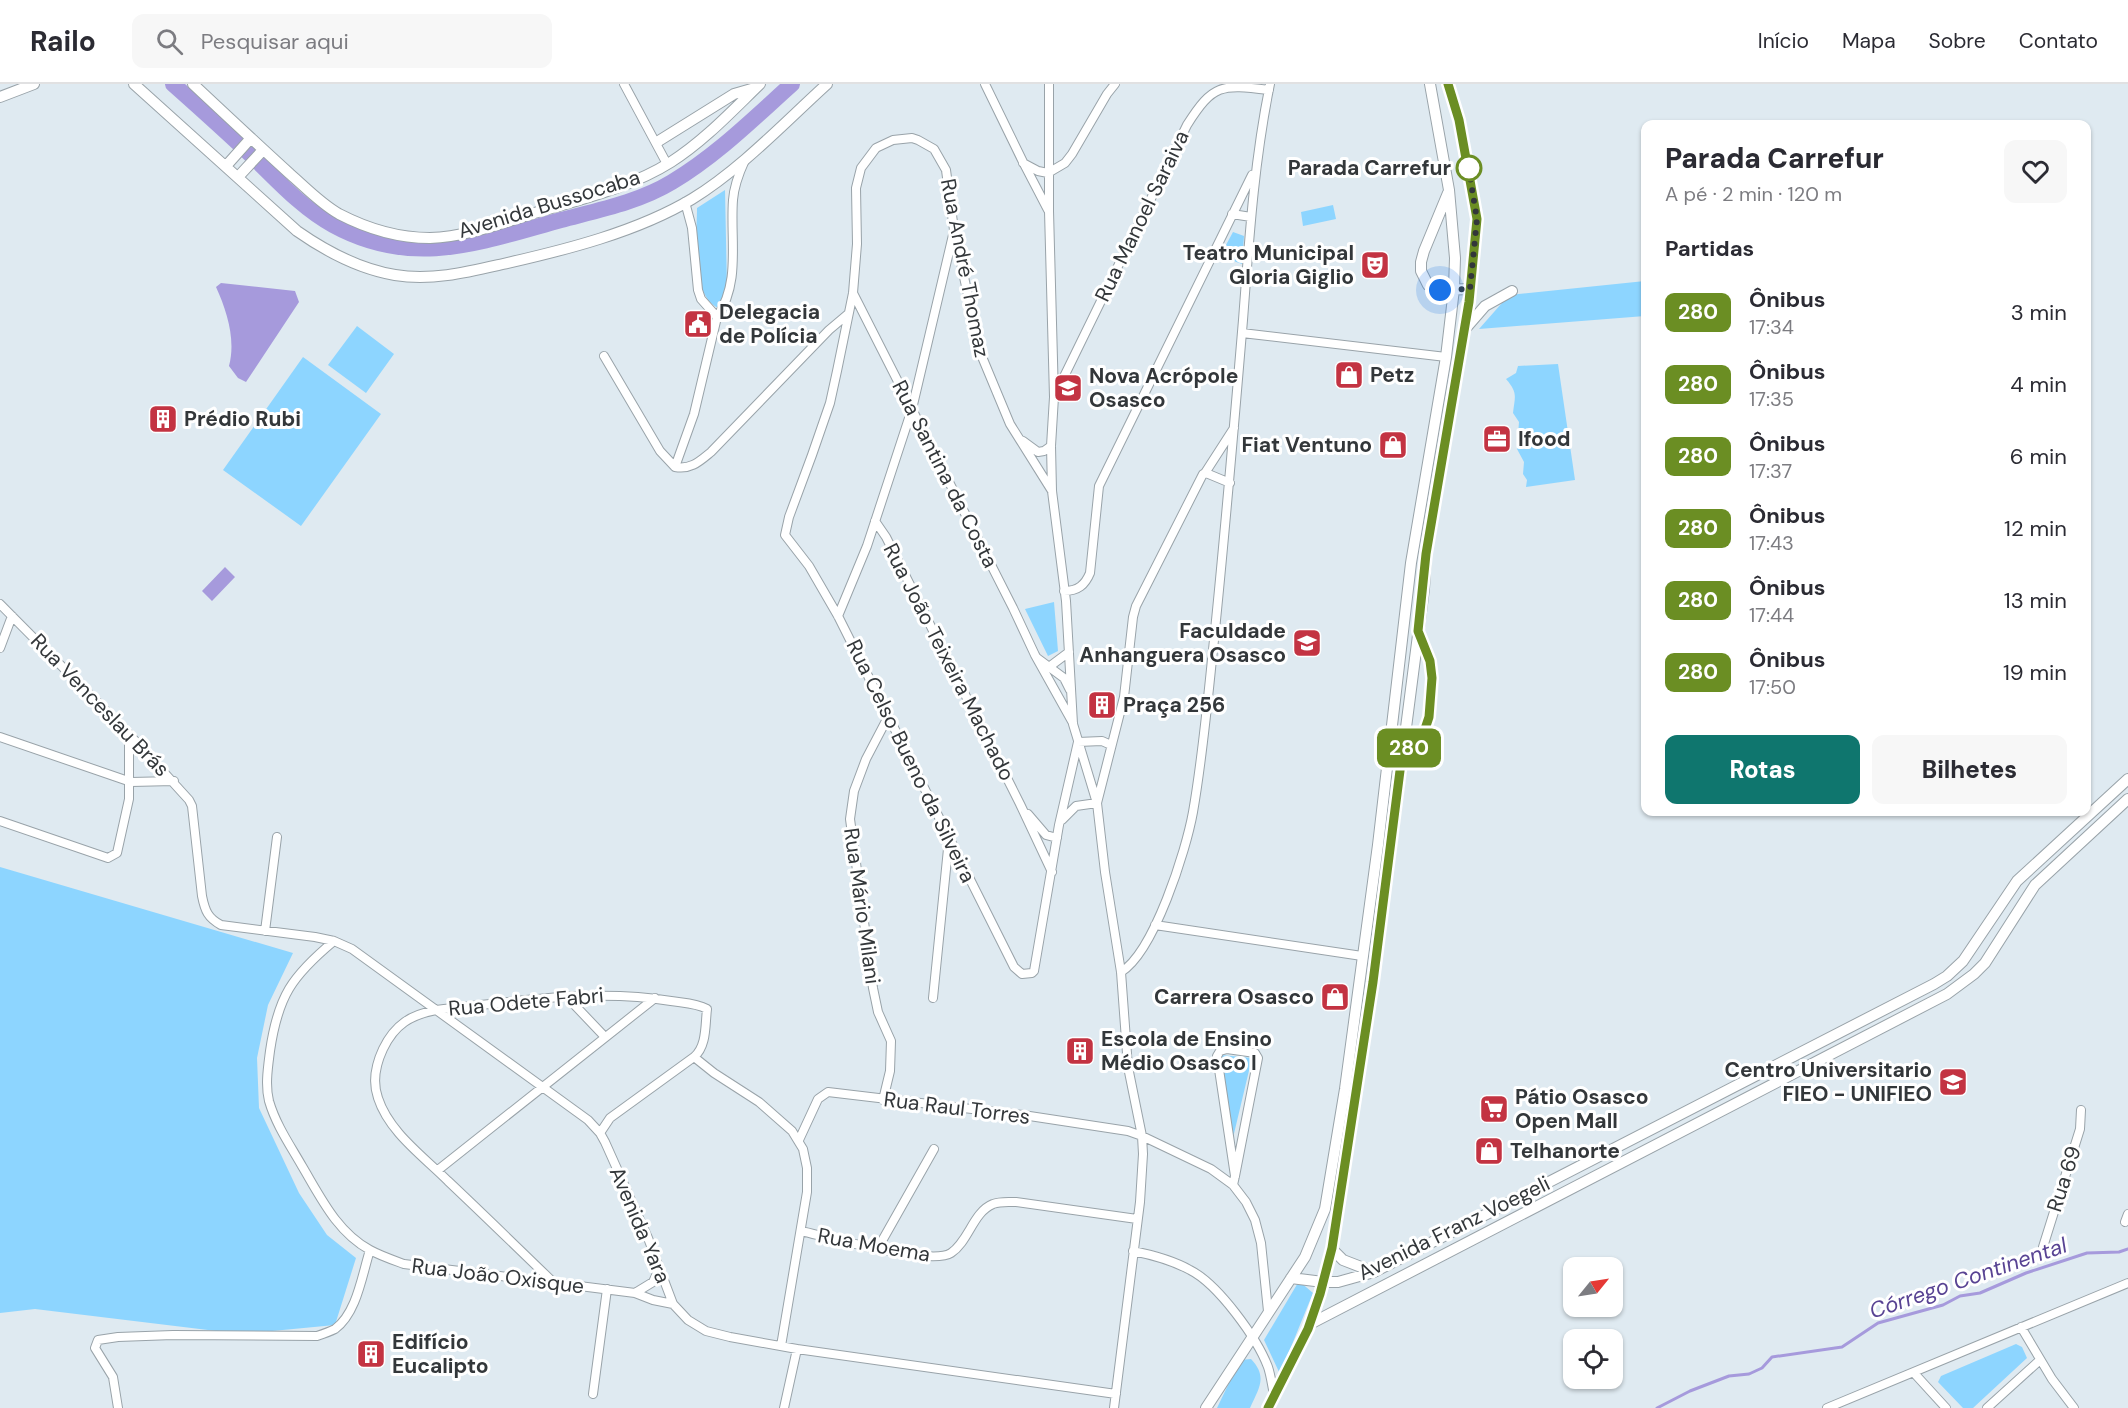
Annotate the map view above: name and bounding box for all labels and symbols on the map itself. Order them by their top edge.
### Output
street label: Rua Manoel Saraiva [1088,126,1196,306]
place label: Parada Carrefur [1288,154,1451,182]
marker: Parada Carrefur [1456,155,1482,181]
street label: Avenida Bussocaba [455,163,643,245]
street label: Rua André Thomaz [934,176,996,360]
place label: Teatro Municipal Gloria Giglio [1183,239,1354,291]
theatre icon: Teatro Municipal Gloria Giglio [1359,249,1391,281]
your location [1425,275,1455,305]
place label: Delegacia de Polícia [719,298,820,350]
public building icon: Delegacia de Polícia [682,308,714,340]
shop icon: Petz [1333,359,1365,391]
place label: Petz [1370,361,1414,389]
place label: Nova Acrópole Osasco [1089,362,1238,414]
school or university icon: Nova Acrópole Osasco [1052,372,1084,404]
street label: Rua Santina da Costa [886,375,1004,573]
building icon: Prédio Rubi [147,403,179,435]
place label: Prédio Rubi [184,405,301,433]
office icon: Ifood [1481,423,1513,455]
place label: Ifood [1518,425,1570,453]
shop icon: Fiat Ventuno [1377,429,1409,461]
place label: Fiat Ventuno [1241,431,1372,459]
street label: Rua João Teixeira Machado [877,539,1021,785]
place label: Faculdade Anhanguera Osasco [1079,617,1286,669]
street label: Rua Venceslau Brás [24,627,176,783]
school or university icon: Faculdade Anhanguera Osasco [1291,627,1323,659]
street label: Rua Celso Bueno da Silveira [840,635,982,887]
building icon: Praça 256 [1086,689,1118,721]
place label: Praça 256 [1123,691,1225,719]
line badge: 280 [1374,728,1444,768]
street label: Rua Mário Milani [837,826,887,986]
street label: Rua Odete Fabri [447,981,605,1023]
shop icon: Carrera Osasco [1319,981,1351,1013]
place label: Carrera Osasco [1154,983,1314,1011]
place label: Escola de Ensino Médio Osasco I [1101,1025,1272,1077]
building icon: Escola de Ensino Médio Osasco I [1064,1035,1096,1067]
place label: Centro Universitario FIEO - UNIFIEO [1724,1056,1932,1108]
school or university icon: Centro Universitario FIEO - UNIFIEO [1937,1066,1969,1098]
place label: Pátio Osasco Open Mall [1515,1083,1649,1135]
street label: Rua Raul Torres [882,1085,1032,1131]
supermarket icon: Pátio Osasco Open Mall [1478,1093,1510,1125]
shop icon: Telhanorte [1473,1135,1505,1167]
place label: Telhanorte [1510,1137,1620,1165]
street label: Rua 69 [2040,1143,2088,1215]
street label: Avenida Yara [603,1163,677,1287]
street label: Avenida Franz Voegeli [1353,1169,1555,1287]
street label: Rua Moema [816,1221,932,1269]
water label: Córrego Continental [1865,1230,2072,1325]
street label: Rua João Oxisque [410,1252,586,1300]
north arrow [1563,1257,1623,1317]
place label: Edifício Eucalipto [392,1328,489,1380]
building icon: Edifício Eucalipto [355,1338,387,1370]

